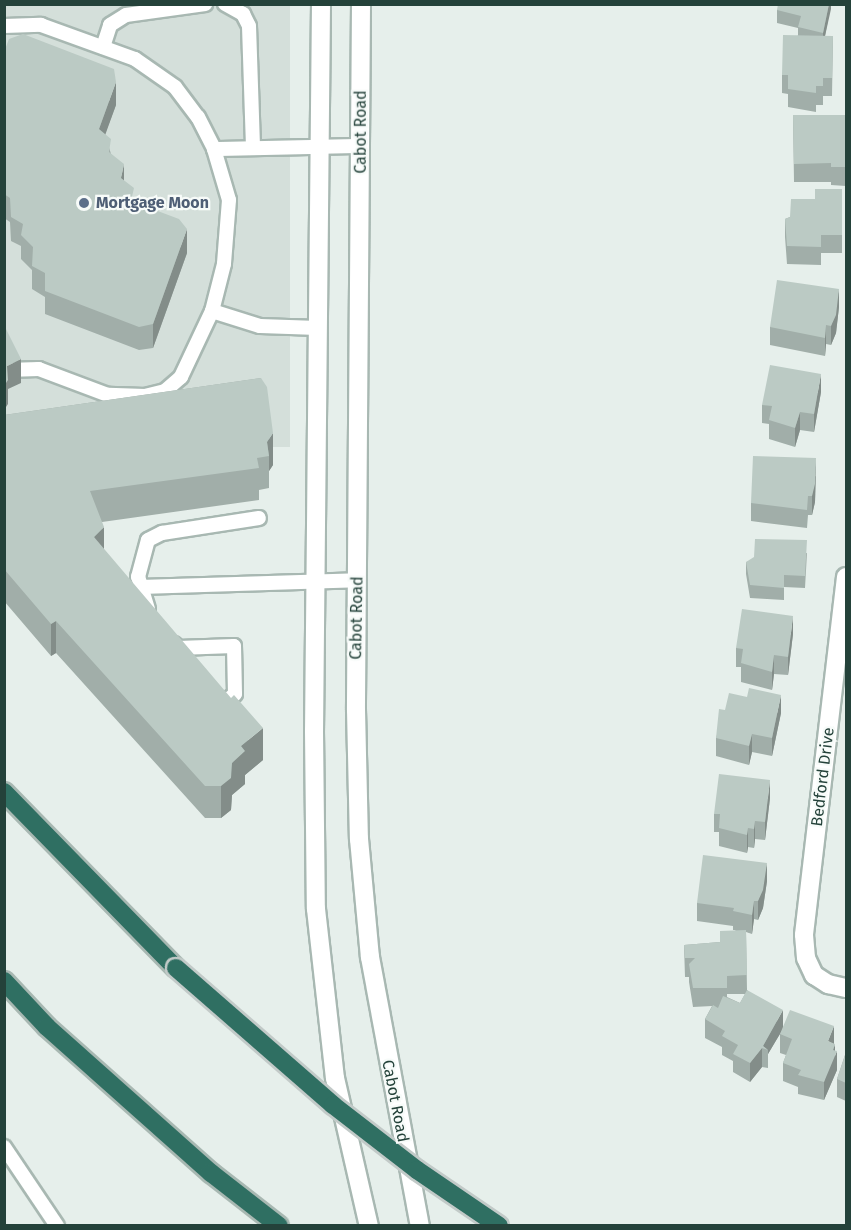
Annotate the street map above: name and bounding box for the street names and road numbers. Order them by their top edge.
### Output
street label: Cabot Road [351,90,371,174]
street label: Cabot Road [347,576,367,660]
street label: Bedford Drive [807,726,839,828]
street label: Cabot Road [378,1058,412,1144]

